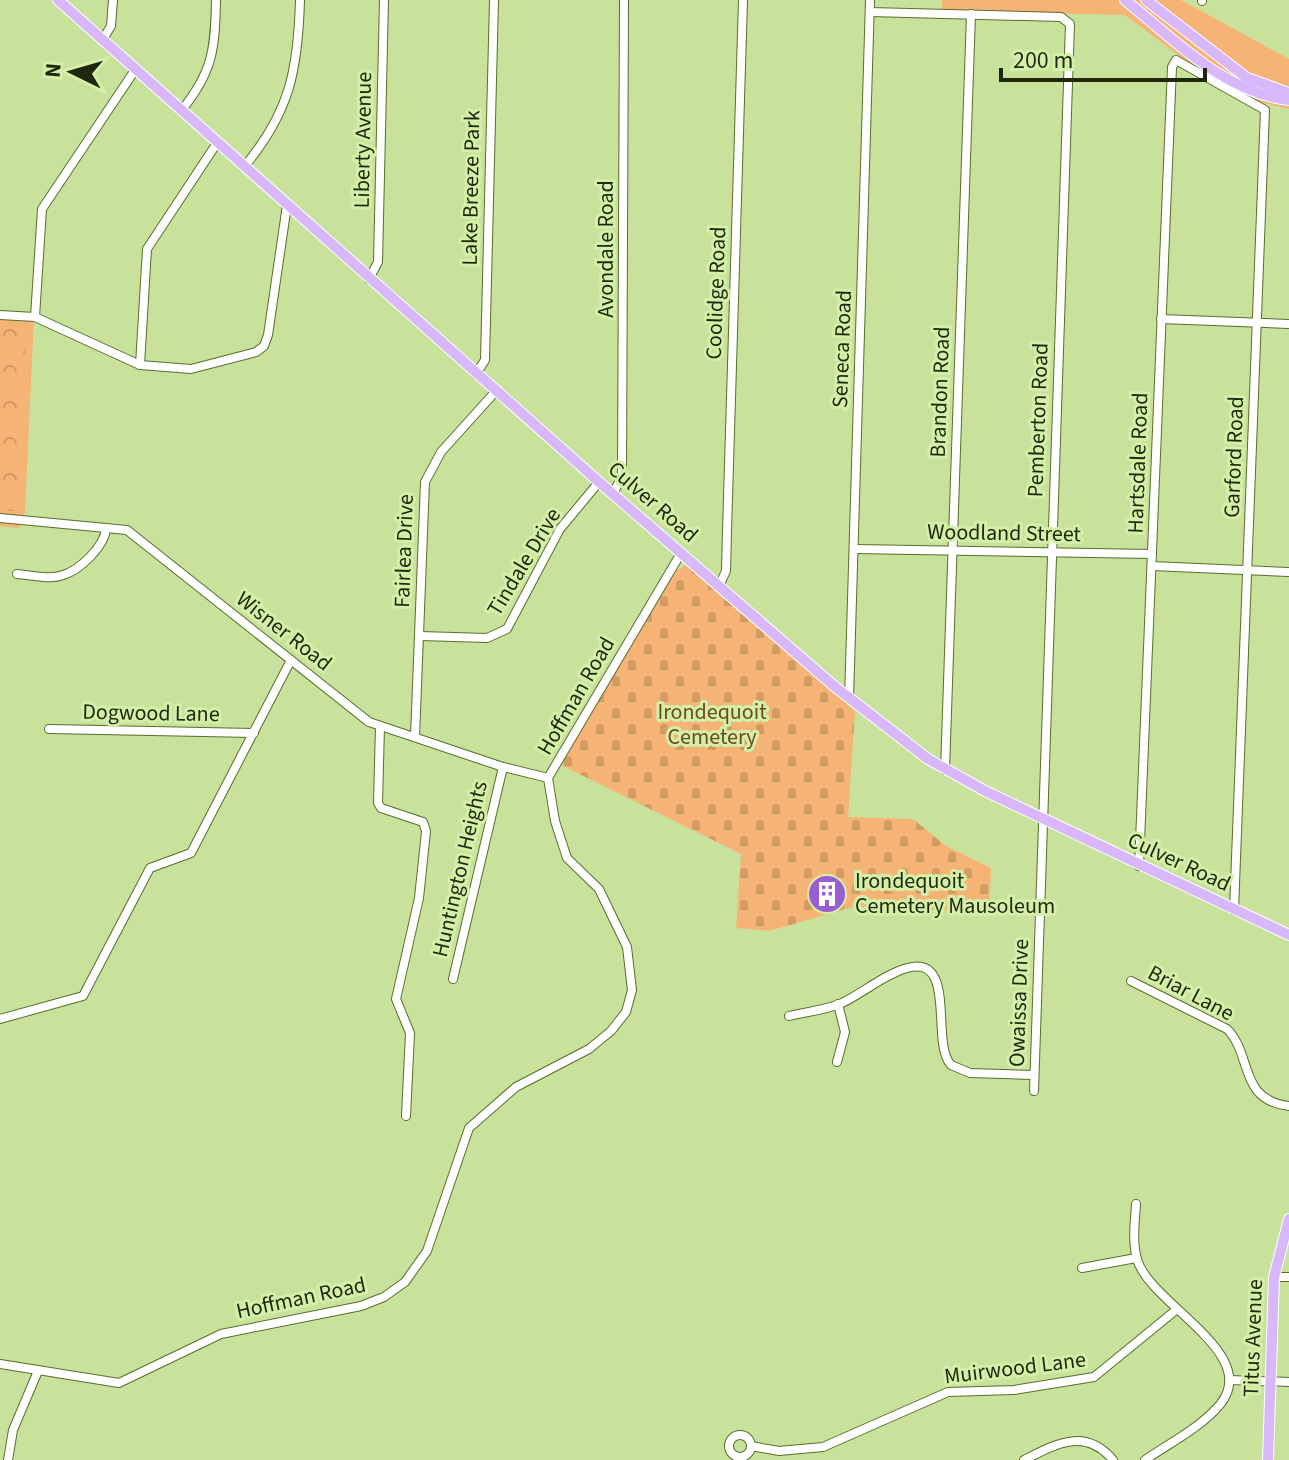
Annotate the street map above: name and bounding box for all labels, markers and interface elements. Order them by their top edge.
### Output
north arrow [32,32,112,112]
scale bar [1001,32,1205,82]
text: 200 m [1013,43,1073,78]
text: N [36,62,70,79]
street label: Liberty Avenue [346,71,380,209]
street label: Lake Breeze Park [454,110,488,266]
street label: Avondale Road [590,180,622,318]
street label: Coolidge Road [698,226,734,360]
street label: Seneca Road [824,289,860,409]
street label: Brandon Road [922,326,958,458]
street label: Pemberton Road [1019,342,1057,498]
street label: Hartsdale Road [1120,392,1156,534]
street label: Garford Road [1216,396,1252,518]
street label: Culver Road [601,454,705,550]
street label: Fairlea Drive [386,494,422,608]
street label: Tindale Drive [479,502,569,622]
street label: Woodland Street [927,516,1082,550]
street label: Wisner Road [229,583,339,679]
street label: Hoffman Road [529,631,623,761]
street label: Dogwood Lane [82,696,220,730]
park label: Irondequoit Cemetery [657,696,767,753]
street label: Huntington Heights [424,778,496,960]
street label: Culver Road [1122,824,1236,900]
place label: Irondequoit Cemetery Mausoleum [855,865,1055,922]
building icon: Irondequoit Cemetery Mausoleum [806,873,848,915]
street label: Owaissa Drive [1001,938,1037,1068]
street label: Briar Lane [1142,957,1240,1029]
street label: Hoffman Road [233,1269,369,1327]
street label: Titus Avenue [1235,1278,1271,1398]
street label: Muirwood Lane [942,1343,1088,1393]

